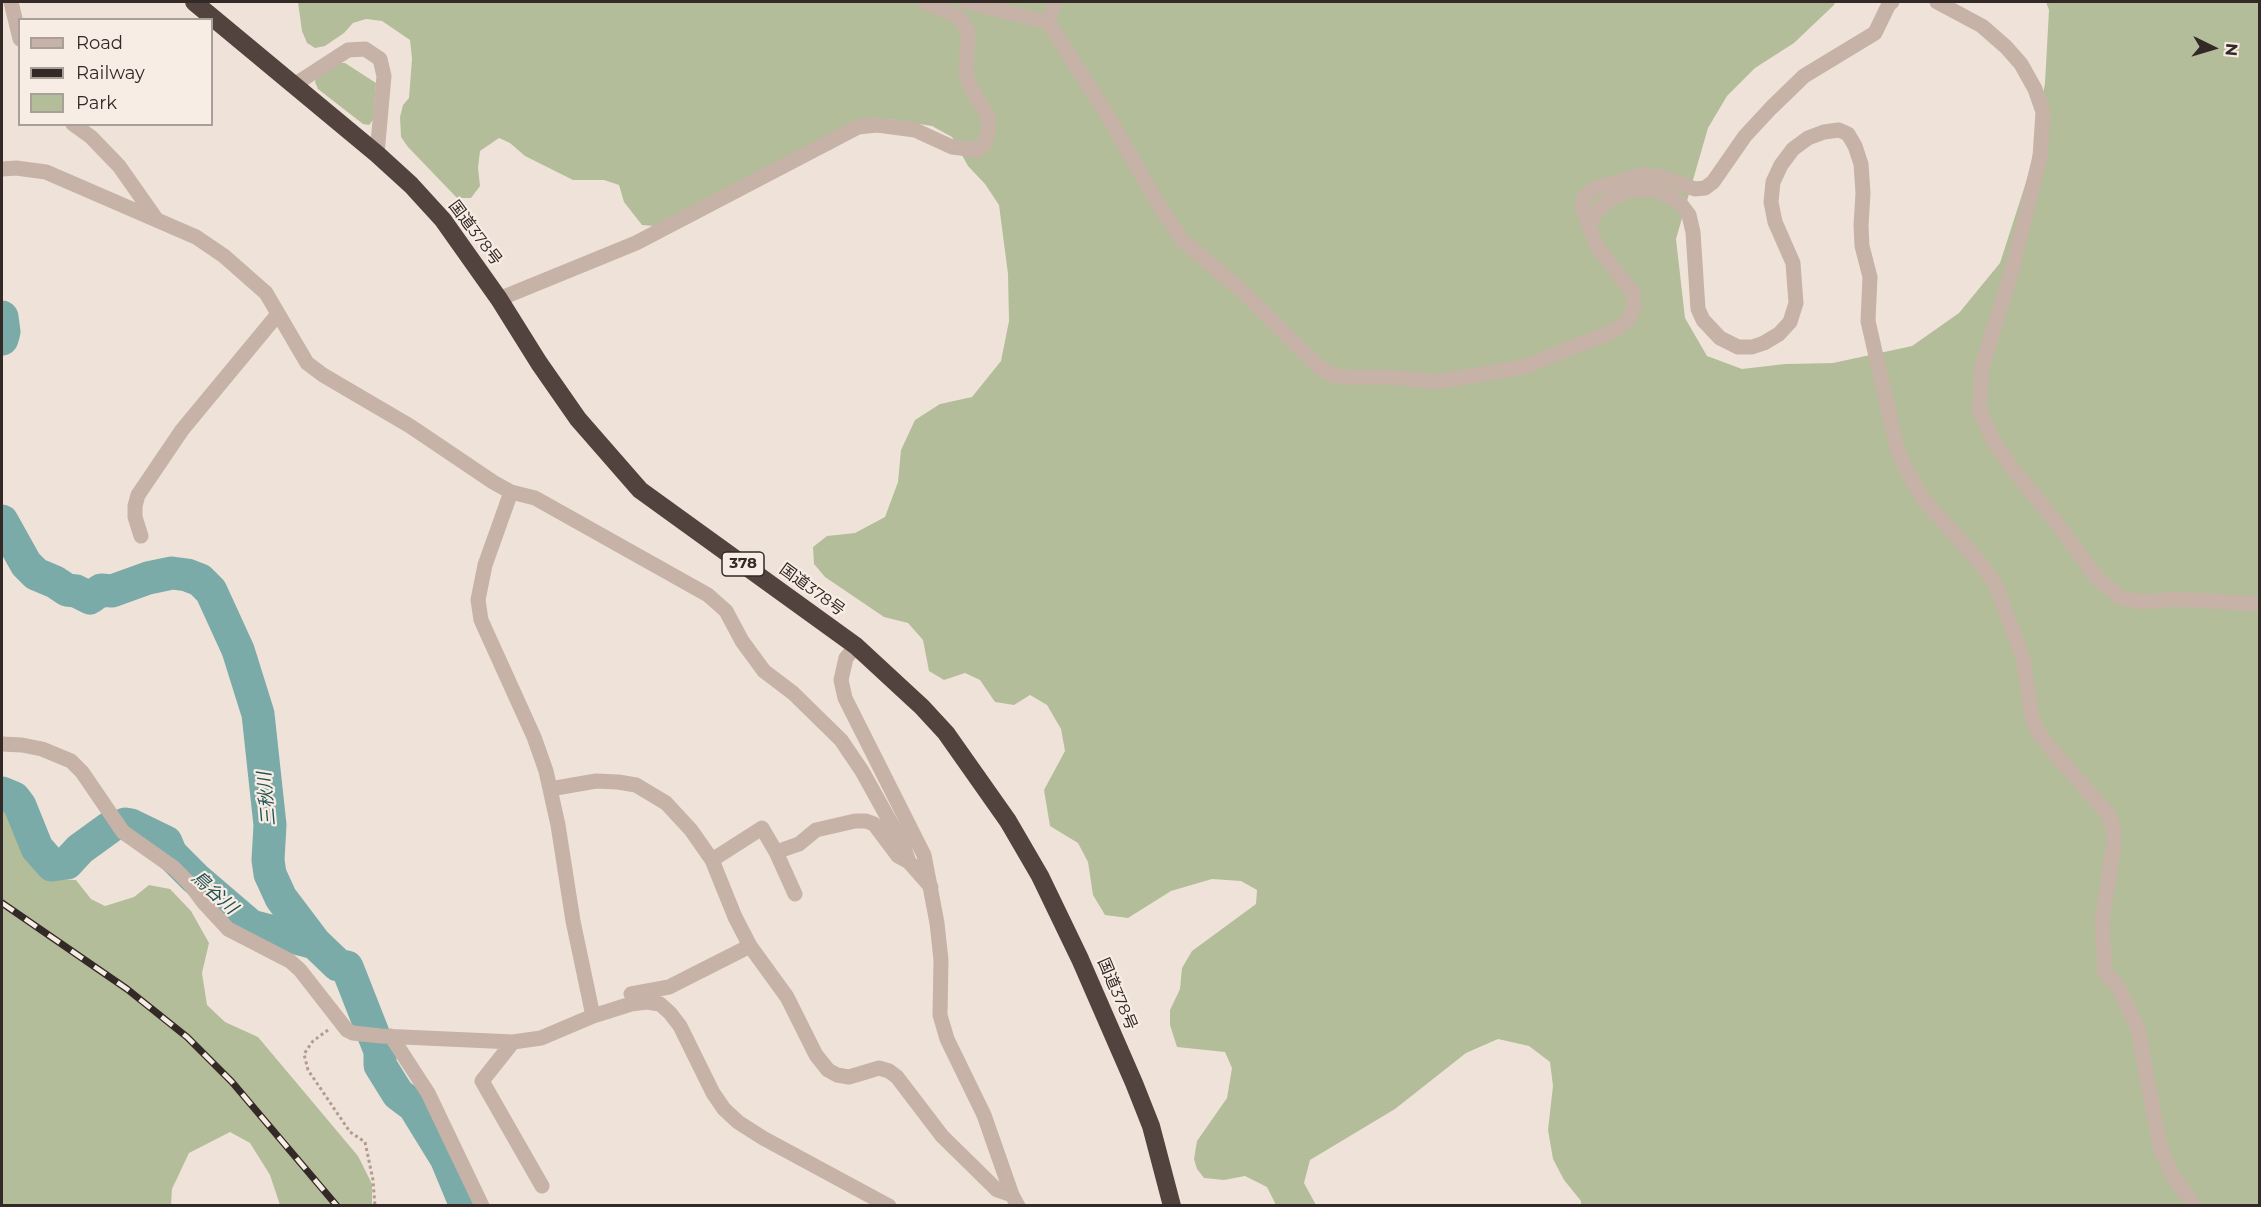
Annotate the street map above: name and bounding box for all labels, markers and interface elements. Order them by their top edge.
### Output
legend [18,18,213,126]
north arrow [2183,18,2243,78]
text: Road [76,32,123,54]
text: N [2221,42,2241,57]
text: Railway [76,62,145,84]
text: Park [76,92,117,114]
street label: 国道378号 [444,197,506,269]
road number: 378 [722,552,764,576]
street label: 国道378号 [776,560,848,620]
water label: 三秋川 [254,771,280,827]
water label: 鳥谷川 [187,867,241,919]
street label: 国道378号 [1093,955,1141,1033]

